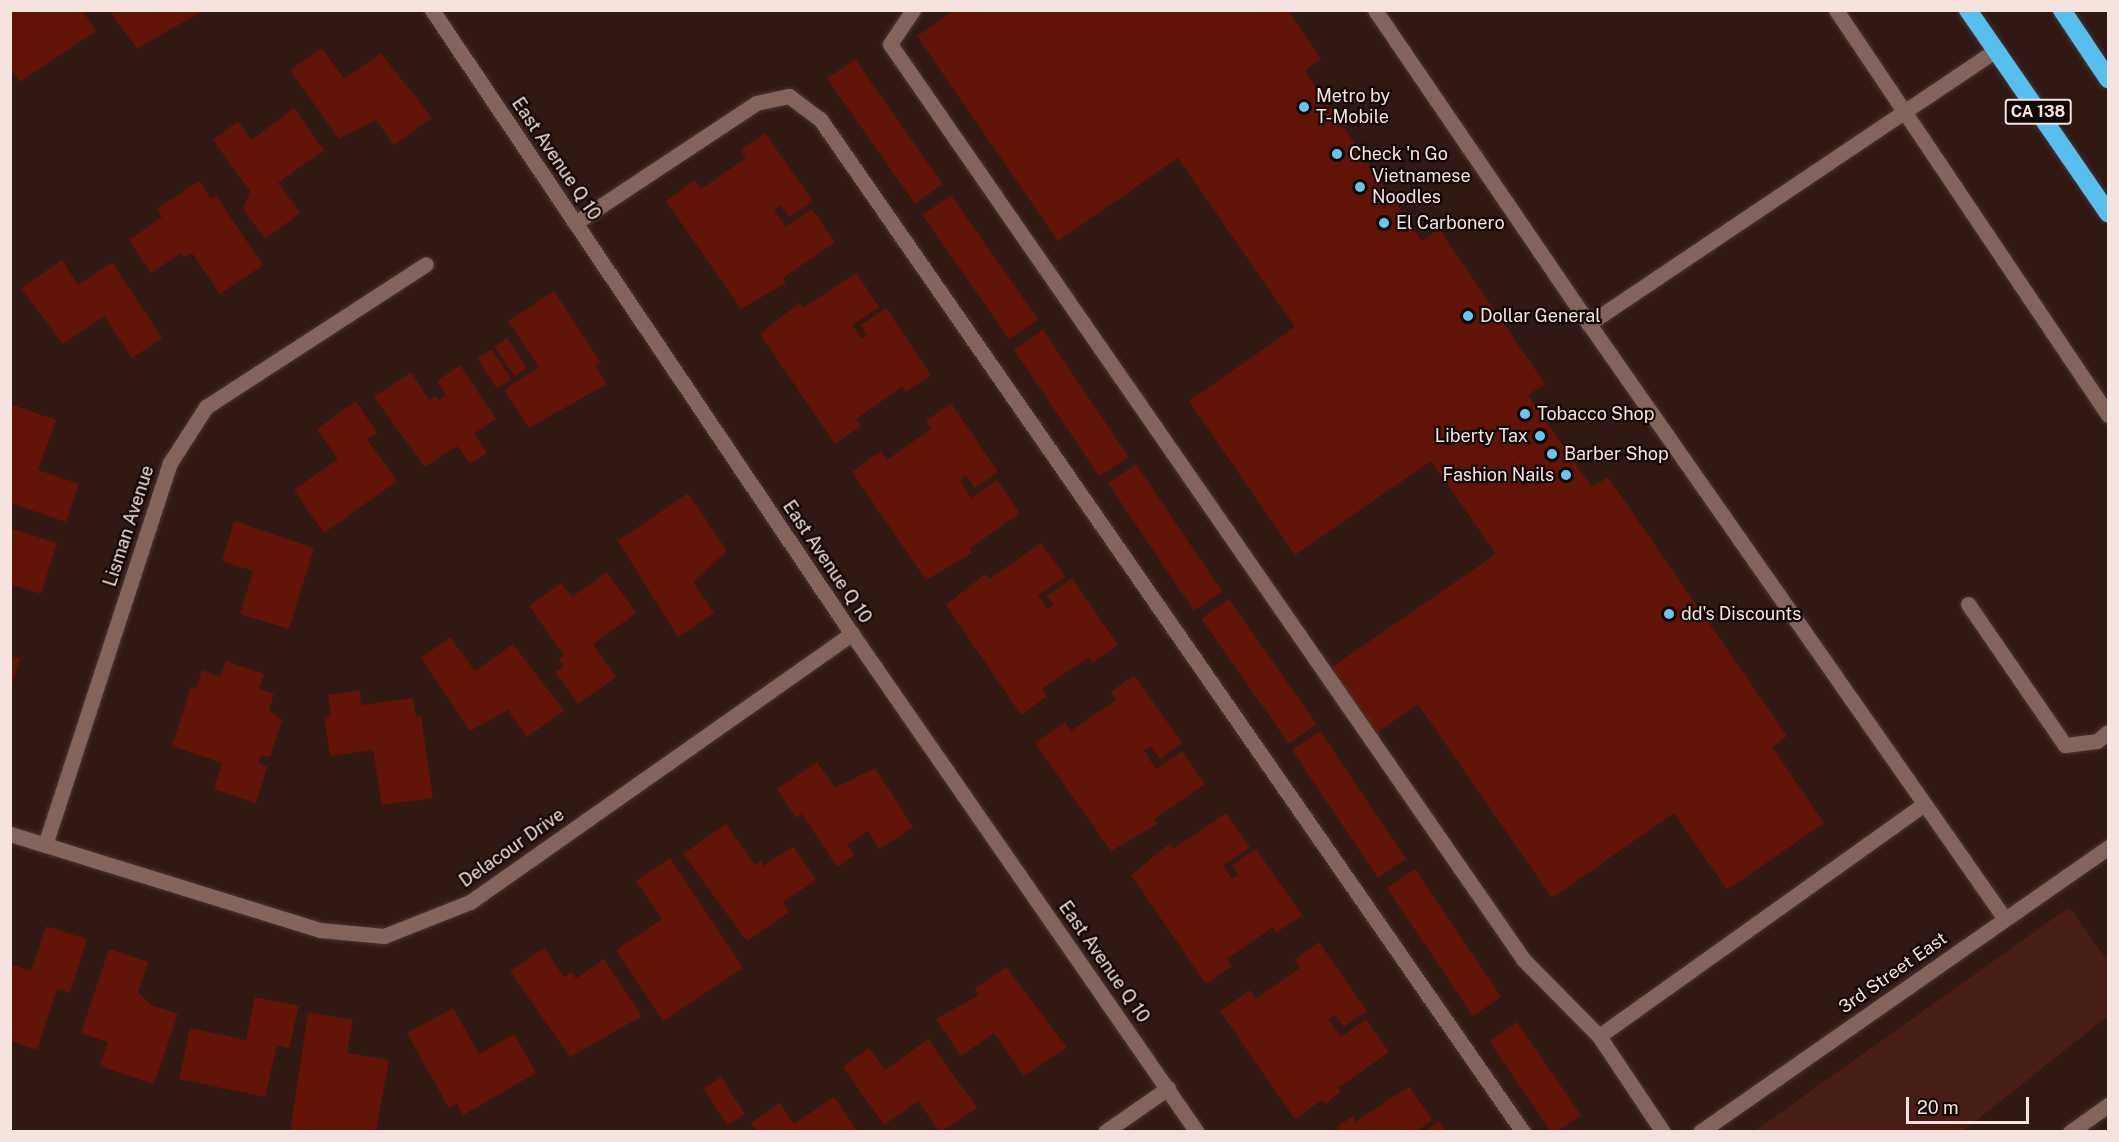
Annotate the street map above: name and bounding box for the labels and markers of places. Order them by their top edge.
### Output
place label: Metro by T-Mobile [1316,86,1390,128]
marker: Metro by T-Mobile [1297,100,1311,114]
place label: Check 'n Go [1349,143,1448,165]
marker: Check 'n Go [1330,147,1344,161]
place label: Vietnamese Noodles [1372,166,1471,208]
marker: Vietnamese Noodles [1353,180,1367,194]
place label: El Carbonero [1396,212,1505,234]
marker: El Carbonero [1377,216,1391,230]
place label: Dollar General [1480,305,1601,327]
marker: Dollar General [1461,309,1475,323]
place label: Tobacco Shop [1537,403,1655,425]
marker: Tobacco Shop [1518,407,1532,421]
place label: Liberty Tax [1435,425,1528,447]
marker: Liberty Tax [1533,429,1547,443]
place label: Barber Shop [1564,443,1669,465]
marker: Barber Shop [1545,447,1559,461]
place label: Fashion Nails [1442,464,1554,486]
marker: Fashion Nails [1559,468,1573,482]
place label: dd's Discounts [1681,603,1801,625]
marker: dd's Discounts [1662,607,1676,621]

